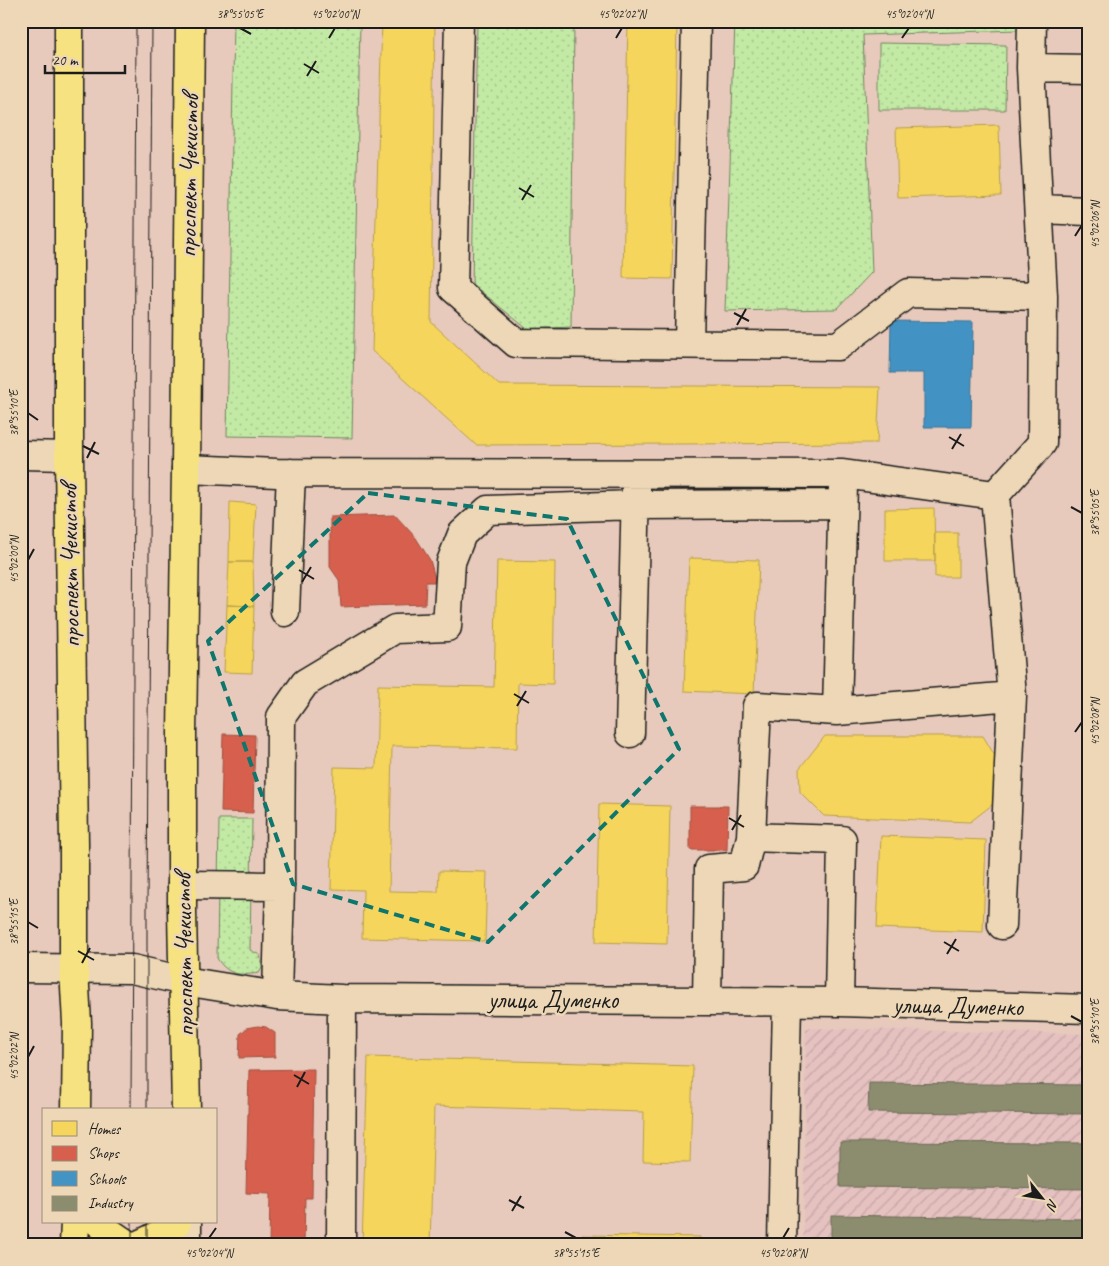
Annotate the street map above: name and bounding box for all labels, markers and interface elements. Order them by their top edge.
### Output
text: 38°55'05"E [217,6,265,22]
text: 45°02'00"N [311,6,360,22]
text: 45°02'02"N [598,6,647,22]
text: 45°02'04"N [885,6,934,22]
scale bar [45,42,125,74]
text: 20 m [52,51,79,70]
street label: проспект Чекистов [172,88,207,258]
text: 45°02'06"N [1087,200,1103,249]
text: 38°55'10"E [6,388,22,436]
street label: проспект Чекистов [52,478,87,648]
text: 38°55'05"E [1087,488,1103,536]
text: 45°02'00"N [6,535,22,584]
text: 45°02'08"N [1087,697,1103,746]
street label: проспект Чекистов [166,867,201,1037]
text: 38°55'15"E [6,897,22,945]
street label: улица Думенко [486,984,619,1016]
street label: улица Думенко [891,989,1024,1023]
text: 38°55'10"E [1087,997,1103,1045]
text: 45°02'02"N [6,1032,22,1081]
legend [42,1108,218,1224]
text: Homes [88,1120,122,1139]
text: Shops [88,1144,121,1163]
text: Schools [88,1170,127,1189]
north arrow [1016,1174,1066,1224]
text: Industry [88,1194,135,1213]
text: N [1042,1196,1062,1214]
text: 45°02'04"N [185,1245,234,1261]
text: 38°55'15"E [553,1245,601,1261]
text: 45°02'08"N [759,1245,808,1261]

